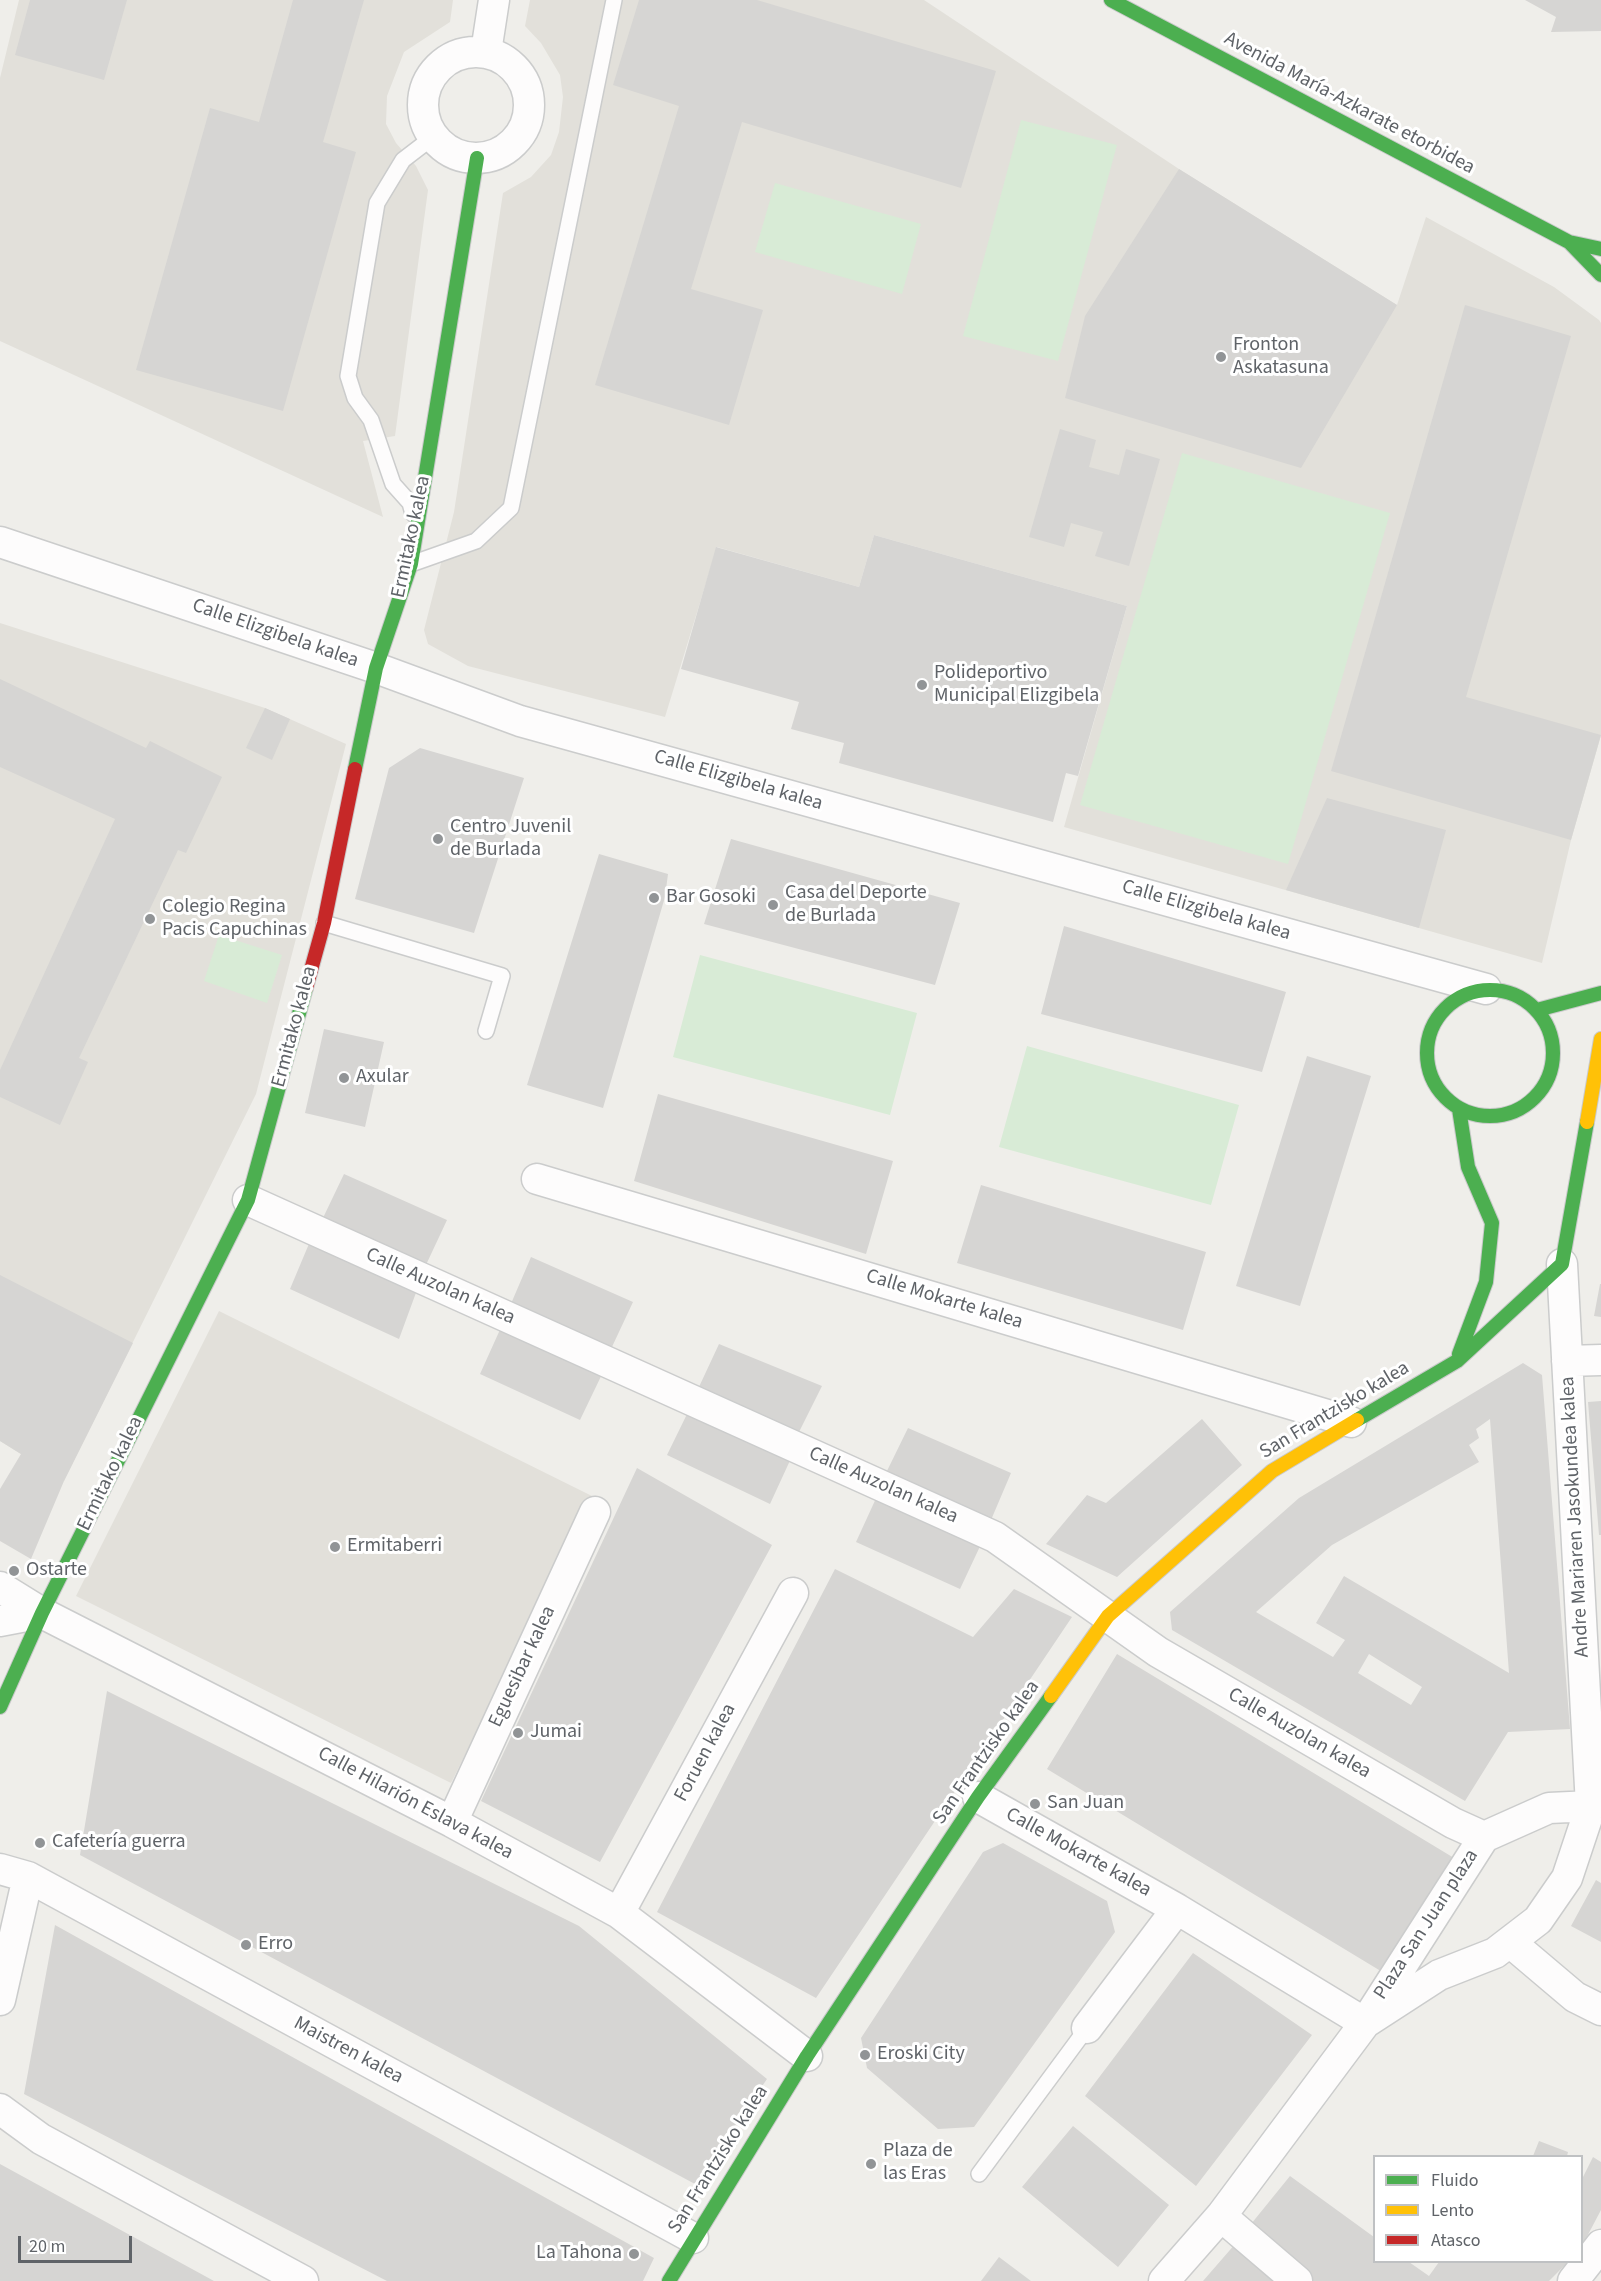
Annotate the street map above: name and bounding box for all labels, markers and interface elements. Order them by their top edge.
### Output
street label: Avenida María-Azkarate etorbidea [1220,28,1478,180]
place label: Fronton Askatasuna [1233,334,1329,381]
marker: Fronton Askatasuna [1214,350,1228,364]
street label: Ermitako kalea [387,474,437,600]
street label: Calle Elizgibela kalea [189,594,361,674]
place label: Polideportivo Municipal Elizgibela [934,662,1099,709]
marker: Polideportivo Municipal Elizgibela [915,678,929,692]
street label: Calle Elizgibela kalea [651,745,825,817]
place label: Centro Juvenil de Burlada [450,816,571,863]
marker: Centro Juvenil de Burlada [431,832,445,846]
street label: Calle Elizgibela kalea [1119,875,1293,947]
place label: Casa del Deporte de Burlada [785,882,927,929]
place label: Bar Gosoki [666,886,756,910]
marker: Bar Gosoki [647,891,661,905]
place label: Colegio Regina Pacis Capuchinas [162,896,307,943]
marker: Casa del Deporte de Burlada [766,898,780,912]
marker: Colegio Regina Pacis Capuchinas [143,912,157,926]
street label: Ermitako kalea [267,964,323,1090]
place label: Axular [356,1066,409,1090]
marker: Axular [337,1071,351,1085]
street label: Calle Auzolan kalea [362,1243,518,1331]
street label: Calle Mokarte kalea [863,1265,1025,1335]
street label: San Frantzisko kalea [1256,1357,1414,1465]
street label: Andre Mariaren Jasokundea kalea [1557,1376,1595,1658]
street label: Ermitako kalea [73,1413,149,1535]
street label: Calle Auzolan kalea [805,1442,961,1530]
place label: Ermitaberri [347,1535,442,1559]
marker: Ermitaberri [328,1540,342,1554]
place label: Ostarte [26,1559,87,1583]
marker: Ostarte [7,1564,21,1578]
street label: Eguesibar kalea [484,1603,562,1731]
street label: San Frantzisko kalea [928,1676,1046,1830]
street label: Calle Auzolan kalea [1223,1683,1375,1785]
street label: Foruen kalea [670,1700,742,1806]
place label: Jumai [530,1721,582,1745]
marker: Jumai [511,1726,525,1740]
street label: Calle Hilarión Eslava kalea [313,1742,517,1866]
place label: San Juan [1047,1792,1124,1816]
marker: San Juan [1028,1797,1042,1811]
street label: Calle Mokarte kalea [1001,1803,1155,1903]
place label: Cafetería guerra [52,1831,186,1855]
marker: Cafetería guerra [33,1836,47,1850]
street label: Plaza San Juan plaza [1369,1845,1485,2005]
place label: Erro [258,1933,293,1957]
marker: Erro [239,1938,253,1952]
street label: Maistren kalea [289,2012,407,2090]
place label: Eroski City [877,2043,965,2067]
marker: Eroski City [858,2048,872,2062]
street label: San Frantzisko kalea [664,2081,774,2239]
place label: Plaza de las Eras [883,2140,953,2187]
legend [1373,2155,1583,2263]
marker: Plaza de las Eras [864,2157,878,2171]
text: Fluido [1431,2168,1478,2193]
text: Lento [1431,2198,1474,2223]
scale bar [21,2224,135,2262]
text: Atasco [1431,2228,1480,2253]
text: 20 m [29,2234,65,2259]
place label: La Tahona [536,2242,622,2266]
marker: La Tahona [627,2247,641,2261]

